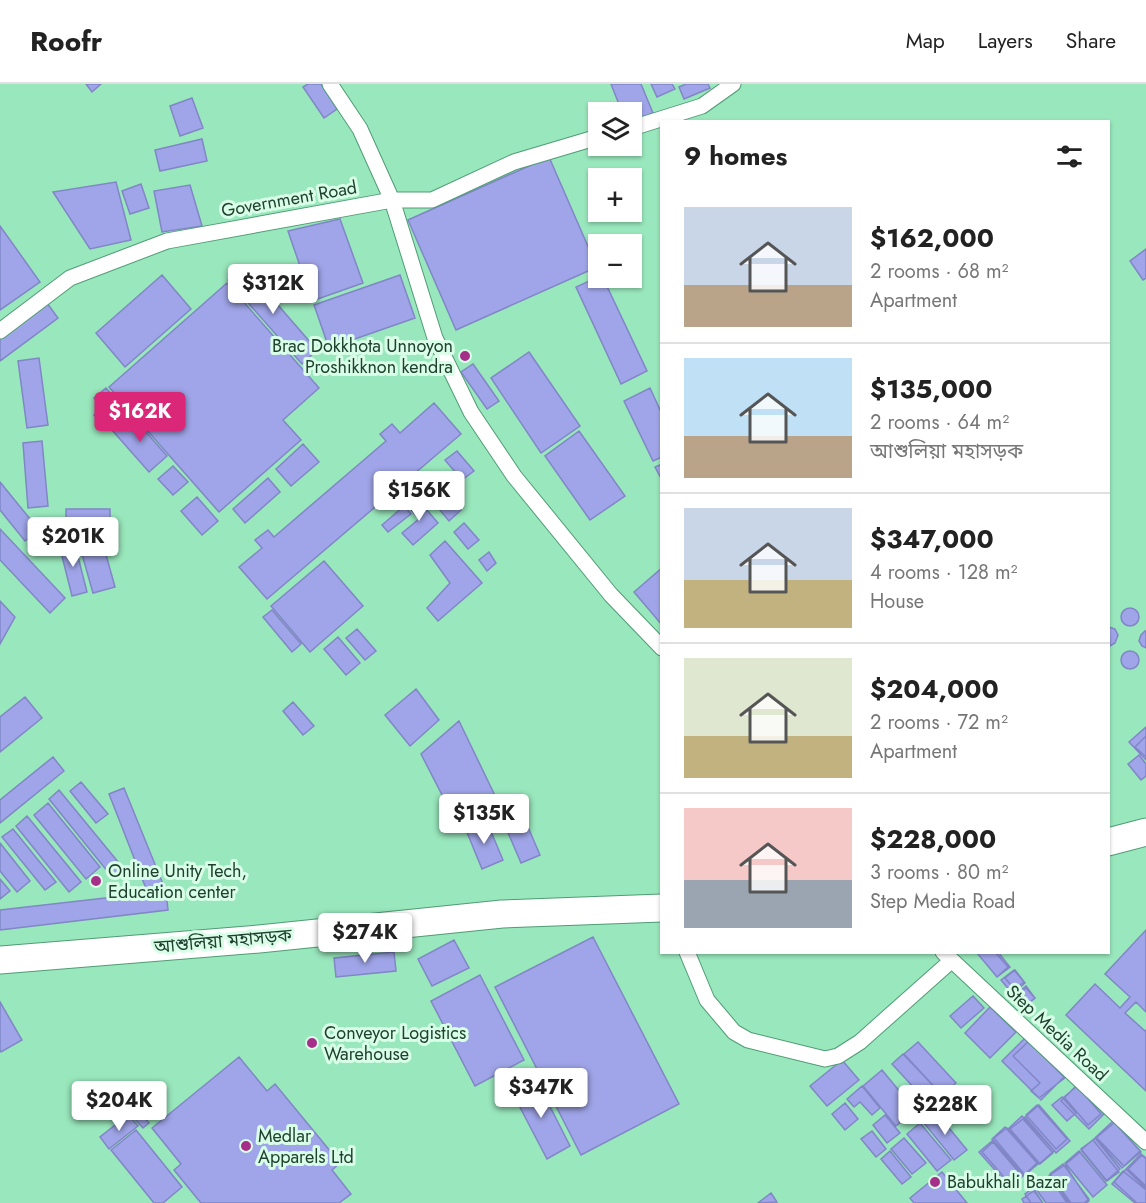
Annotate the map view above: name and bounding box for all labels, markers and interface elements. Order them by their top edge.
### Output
text: Roofr [30,21,102,62]
text: Map [906,26,945,56]
text: Layers [978,26,1033,56]
text: Share [1066,26,1116,56]
map controls [588,102,642,288]
button: layers [588,102,642,156]
text: 9 homes [684,137,787,175]
icon: filters [1053,140,1086,173]
button: + [588,168,642,222]
street label: Government Road [219,174,359,224]
text: $162,000 [870,219,994,257]
icon: home [732,231,804,303]
button: − [588,234,642,288]
text: 2 rooms · 68 m² [870,257,1008,286]
pin: $312K [231,264,315,315]
text: $312K [242,269,304,298]
text: Apartment [870,286,957,315]
place label: Brac Dokkhota Unnoyon Proshikknon kendra [272,333,453,380]
marker: Brac Dokkhota Unnoyon Proshikknon kendra [458,349,472,363]
text: $135,000 [870,370,992,408]
icon: home [732,382,804,454]
pin: $162K [98,392,182,443]
text: $162K [108,397,172,426]
text: 2 rooms · 64 m² [870,408,1009,437]
text: আশুলিয়া মহাসড়ক [870,437,1023,466]
pin: $156K [377,471,461,522]
text: $156K [388,476,450,505]
pin: $201K [31,517,115,568]
text: $347,000 [870,520,994,558]
text: $201K [42,522,104,551]
icon: home [732,532,804,604]
text: 4 rooms · 128 m² [870,558,1018,587]
text: House [870,587,924,616]
text: $204,000 [870,670,999,708]
icon: home [732,682,804,754]
text: 2 rooms · 72 m² [870,708,1008,737]
text: Apartment [870,737,957,766]
pin: $135K [442,794,526,845]
text: $135K [453,799,515,828]
text: $228,000 [870,820,996,858]
icon: home [732,832,804,904]
place label: Online Unity Tech, Education center [108,858,247,905]
text: 3 rooms · 80 m² [870,858,1008,887]
marker: Online Unity Tech, Education center [89,874,103,888]
text: Step Media Road [870,887,1015,916]
pin: $274K [323,913,407,964]
text: $274K [332,918,398,947]
street label: আশুলিয়া মহাসড়ক [152,922,293,960]
street label: Step Media Road [1000,979,1114,1087]
place label: Conveyor Logistics Warehouse [324,1020,466,1067]
marker: Conveyor Logistics Warehouse [305,1036,319,1050]
pin: $347K [499,1068,583,1119]
text: $347K [509,1073,573,1102]
pin: $204K [77,1081,161,1132]
pin: $228K [903,1085,987,1136]
text: $204K [86,1086,152,1115]
text: $228K [912,1090,978,1119]
place label: Medlar Apparels Ltd [258,1123,354,1170]
marker: Medlar Apparels Ltd [239,1139,253,1153]
place label: Babukhali Bazar [947,1169,1068,1195]
marker: Babukhali Bazar [928,1175,942,1189]

